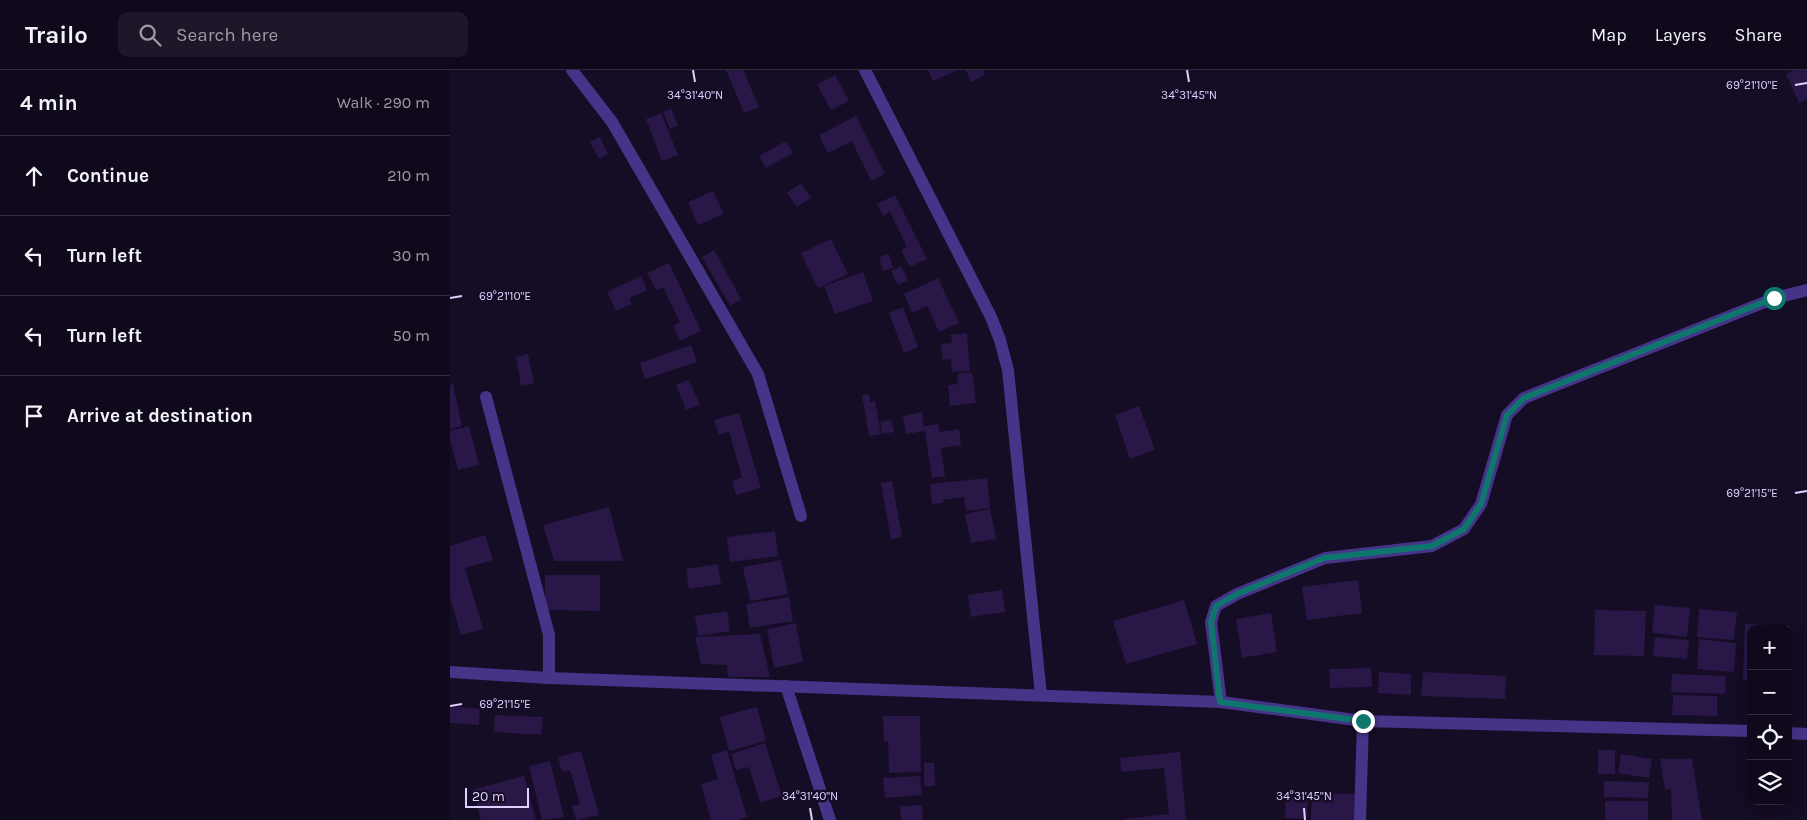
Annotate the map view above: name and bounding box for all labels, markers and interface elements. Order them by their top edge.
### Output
search box [118,12,468,57]
text: Trailo [25,21,88,49]
icon: search [136,21,164,49]
text: Search here [176,24,278,46]
text: Map [1591,24,1627,46]
text: Layers [1655,24,1707,46]
text: Share [1735,24,1782,46]
text: 69°21'10"E [1726,78,1778,92]
text: 34°31'40"N [667,88,723,102]
text: 34°31'45"N [1161,88,1217,102]
text: 4 min [20,91,78,115]
text: Walk · 290 m [337,93,430,112]
icon: ahead [20,162,48,190]
text: Continue [67,165,149,187]
text: 210 m [387,166,430,185]
icon: left [20,242,48,270]
text: Turn left [67,245,142,267]
text: 30 m [392,246,430,265]
route start [1763,287,1786,310]
text: 69°21'10"E [479,289,531,303]
icon: left [20,322,48,350]
text: Turn left [67,325,142,347]
text: 50 m [393,326,430,345]
icon: arrive [20,402,48,430]
text: Arrive at destination [67,405,253,427]
text: 69°21'15"E [1726,486,1778,500]
map controls [1747,625,1792,805]
button: + [1747,625,1792,670]
button: − [1747,670,1792,715]
text: 69°21'15"E [479,697,531,711]
route end [1352,710,1375,733]
button: locate [1747,715,1792,760]
button: layers [1747,760,1792,805]
scale bar [465,785,529,808]
text: 20 m [472,788,505,805]
text: 34°31'40"N [782,789,838,803]
text: 34°31'45"N [1276,789,1332,803]

